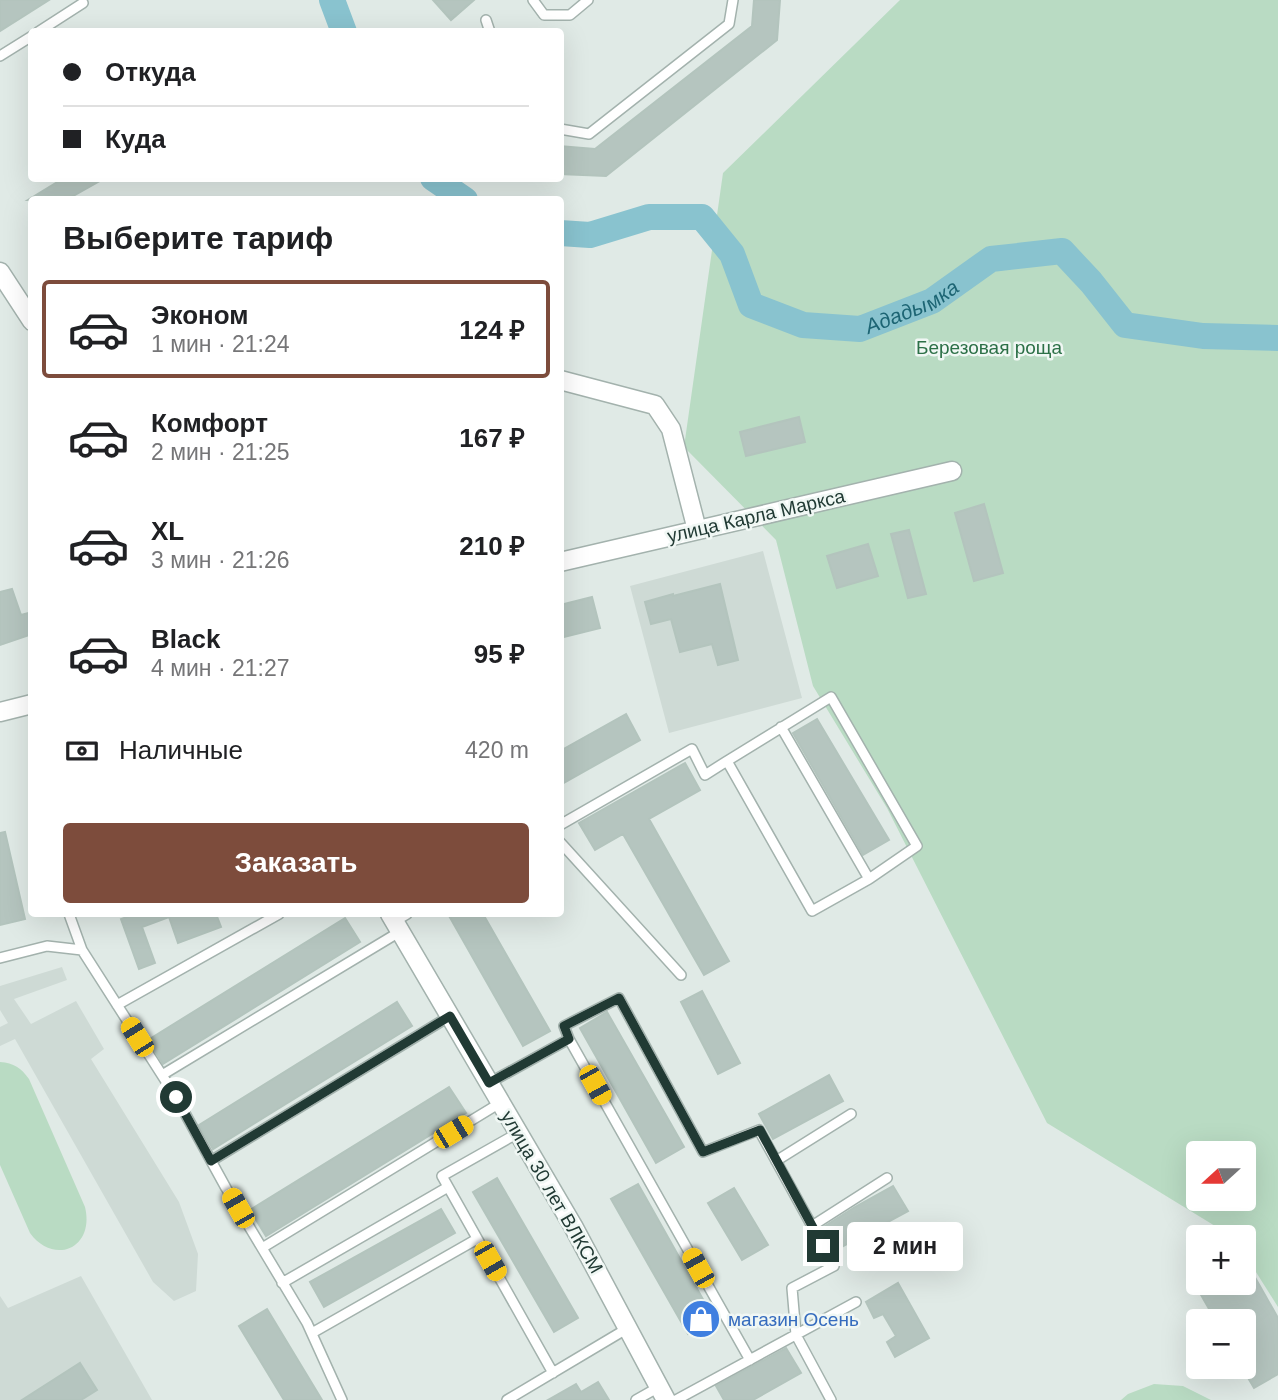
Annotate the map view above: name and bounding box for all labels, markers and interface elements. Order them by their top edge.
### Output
text: Откуда [105,57,196,87]
text: Куда [105,124,166,154]
text: Выберите тариф [63,220,333,256]
water label: Ададымка [860,275,963,338]
icon: car [67,298,130,361]
text: Эконом [151,300,249,330]
text: 124 ₽ [459,315,525,345]
text: 1 мин · 21:24 [151,331,290,357]
park label: Березовая роща [916,337,1063,358]
icon: car [67,406,130,469]
text: Комфорт [151,408,268,438]
text: 167 ₽ [459,423,525,453]
text: 2 мин · 21:25 [151,439,290,465]
street label: улица Карла Маркса [665,485,847,547]
icon: car [67,514,130,577]
text: XL [151,516,184,546]
text: 210 ₽ [459,531,525,561]
text: 3 мин · 21:26 [151,547,290,573]
icon: car [67,622,130,685]
text: Black [151,624,220,654]
text: 95 ₽ [474,639,525,669]
text: 4 мин · 21:27 [151,655,290,681]
icon: cash [63,732,101,770]
text: Наличные [119,735,243,765]
text: 420 m [465,737,529,763]
button: Заказать [63,823,529,903]
car [117,1014,158,1060]
car [576,1062,615,1108]
route start [160,1081,192,1113]
street label: улица 30 лет ВЛКСМ [497,1107,607,1277]
car [430,1112,477,1152]
north arrow [1186,1141,1256,1211]
map controls [1186,1141,1256,1379]
car [219,1185,258,1231]
callout: 2 мин [848,1222,963,1270]
button: + [1186,1225,1256,1295]
route end [807,1230,839,1262]
text: 2 мин [873,1233,937,1259]
car [471,1238,510,1284]
car [679,1245,718,1291]
shop icon: магазин Осень [680,1298,722,1340]
place label: магазин Осень [728,1309,859,1330]
button: − [1186,1309,1256,1379]

